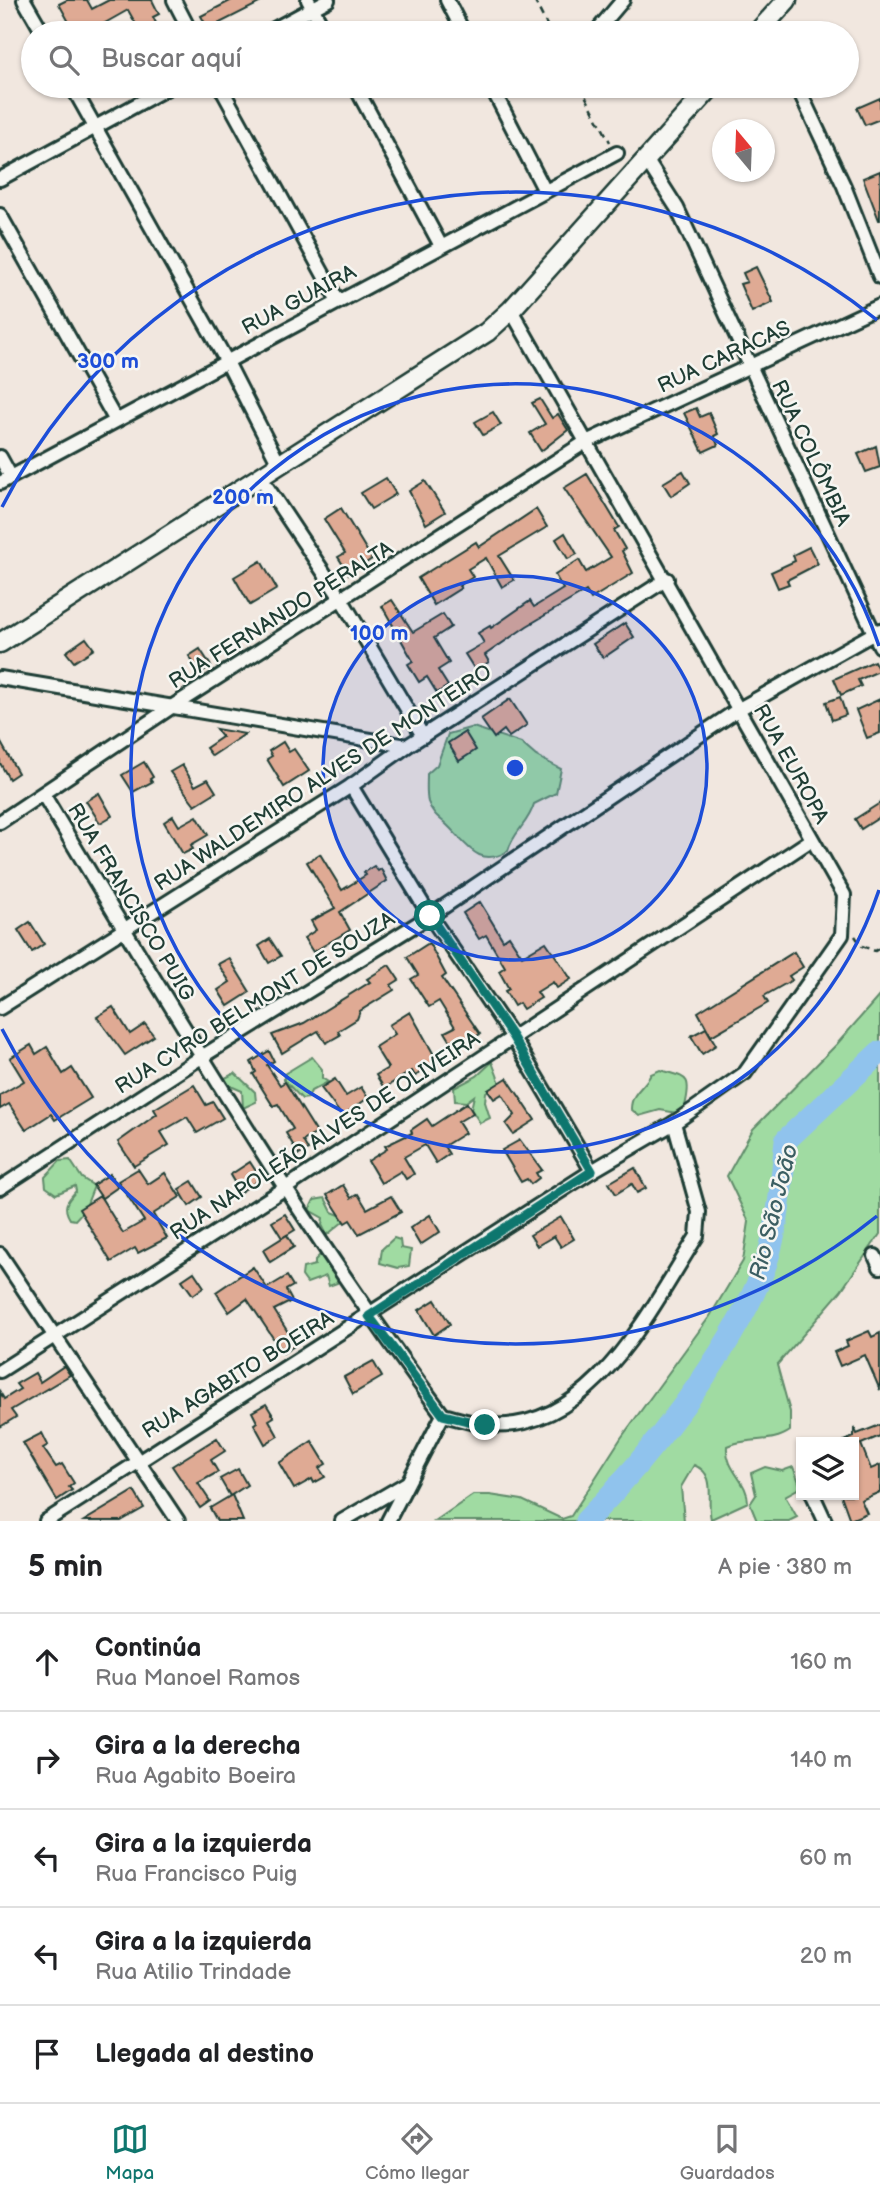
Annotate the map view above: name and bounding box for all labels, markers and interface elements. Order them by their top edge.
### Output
search box [21,21,859,98]
icon: search [45,41,83,79]
text: Buscar aquí [101,44,242,75]
north arrow [712,119,775,182]
street label: RUA GUAIRA [238,259,361,341]
street label: RUA CARACAS [654,315,794,399]
text: 300 m [77,349,139,374]
street label: RUA COLÔMBIA [766,376,856,530]
text: 200 m [212,485,274,510]
street label: RUA FERNANDO PERALTA [164,536,398,694]
text: 100 m [350,621,408,646]
street label: RUA WALDEMIRO ALVES DE MONTEIRO [150,659,496,897]
street label: RUA EUROPA [748,700,834,828]
centre of rings [503,756,527,780]
street label: RUA FRANCISCO PUIG [62,799,200,1005]
route start [414,900,445,931]
street label: RUA CYRO BELMONT DE SOUZA [111,906,399,1100]
street label: RUA NAPOLEÃO ALVES DE OLIVEIRA [165,1026,485,1246]
water label: Rio São João [744,1141,804,1283]
street label: RUA AGABITO BOEIRA [138,1306,339,1444]
route end [469,1409,500,1440]
map controls [796,1437,859,1500]
button: layers [796,1437,859,1500]
text: 5 min [28,1549,103,1585]
text: A pie · 380 m [718,1553,852,1581]
text: Continúa [95,1633,202,1664]
icon: ahead [28,1643,66,1681]
text: 160 m [790,1648,852,1676]
text: Rua Manoel Ramos [95,1664,300,1692]
text: Gira a la derecha [95,1731,301,1762]
icon: right [28,1741,66,1779]
text: 140 m [790,1746,852,1774]
text: Rua Agabito Boeira [95,1762,296,1790]
text: Gira a la izquierda [95,1829,312,1860]
icon: left [28,1839,66,1877]
text: 60 m [799,1844,852,1872]
text: Rua Francisco Puig [95,1860,297,1888]
text: Gira a la izquierda [95,1927,312,1958]
icon: left [28,1937,66,1975]
text: 20 m [800,1942,852,1970]
text: Rua Atilio Trindade [95,1958,291,1986]
icon: arrive [28,2035,66,2073]
text: Llegada al destino [95,2039,314,2070]
tab: Mapa [105,2120,154,2185]
tab: Cómo llegar [365,2120,469,2185]
tab: Guardados [680,2120,775,2185]

